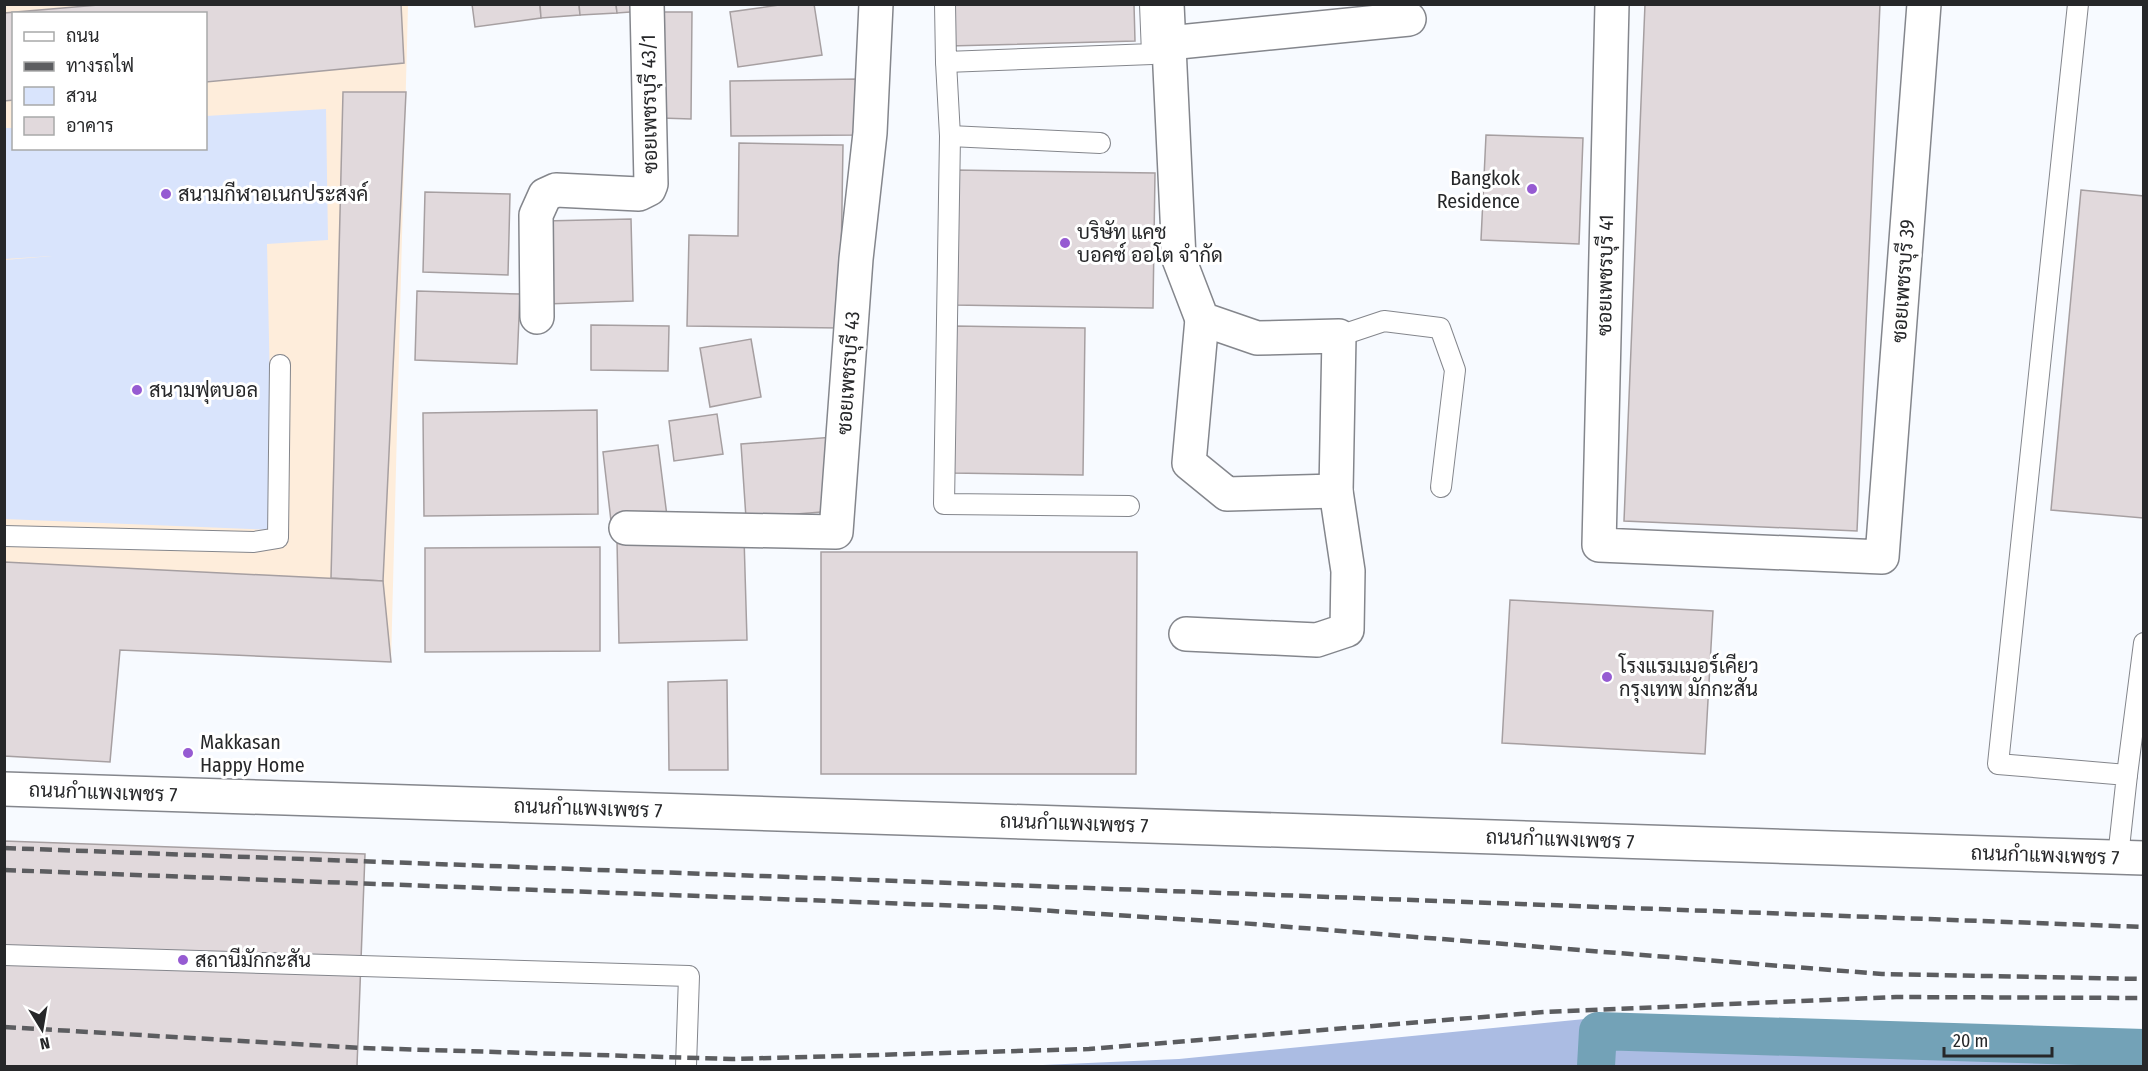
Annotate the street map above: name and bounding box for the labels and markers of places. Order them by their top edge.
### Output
place label: Bangkok Residence [1437,166,1521,213]
place label: สนามกีฬาอเนกประสงค์ [178,180,368,206]
marker: Bangkok Residence [1525,182,1539,196]
marker: สนามกีฬาอเนกประสงค์ [159,187,173,201]
place label: บริษัท แคช บอคซ์ ออโต จำกัด [1077,220,1223,267]
marker: บริษัท แคช บอคซ์ ออโต จำกัด [1058,236,1072,250]
place label: สนามฟุตบอล [149,378,258,404]
marker: สนามฟุตบอล [130,383,144,397]
place label: โรงแรมเมอร์เคียว กรุงเทพ มักกะสัน [1618,652,1759,703]
marker: โรงแรมเมอร์เคียว กรุงเทพ มักกะสัน [1600,670,1614,684]
place label: Makkasan Happy Home [200,730,305,777]
marker: Makkasan Happy Home [181,746,195,760]
place label: สถานีมักกะสัน [195,947,311,972]
marker: สถานีมักกะสัน [176,953,190,967]

